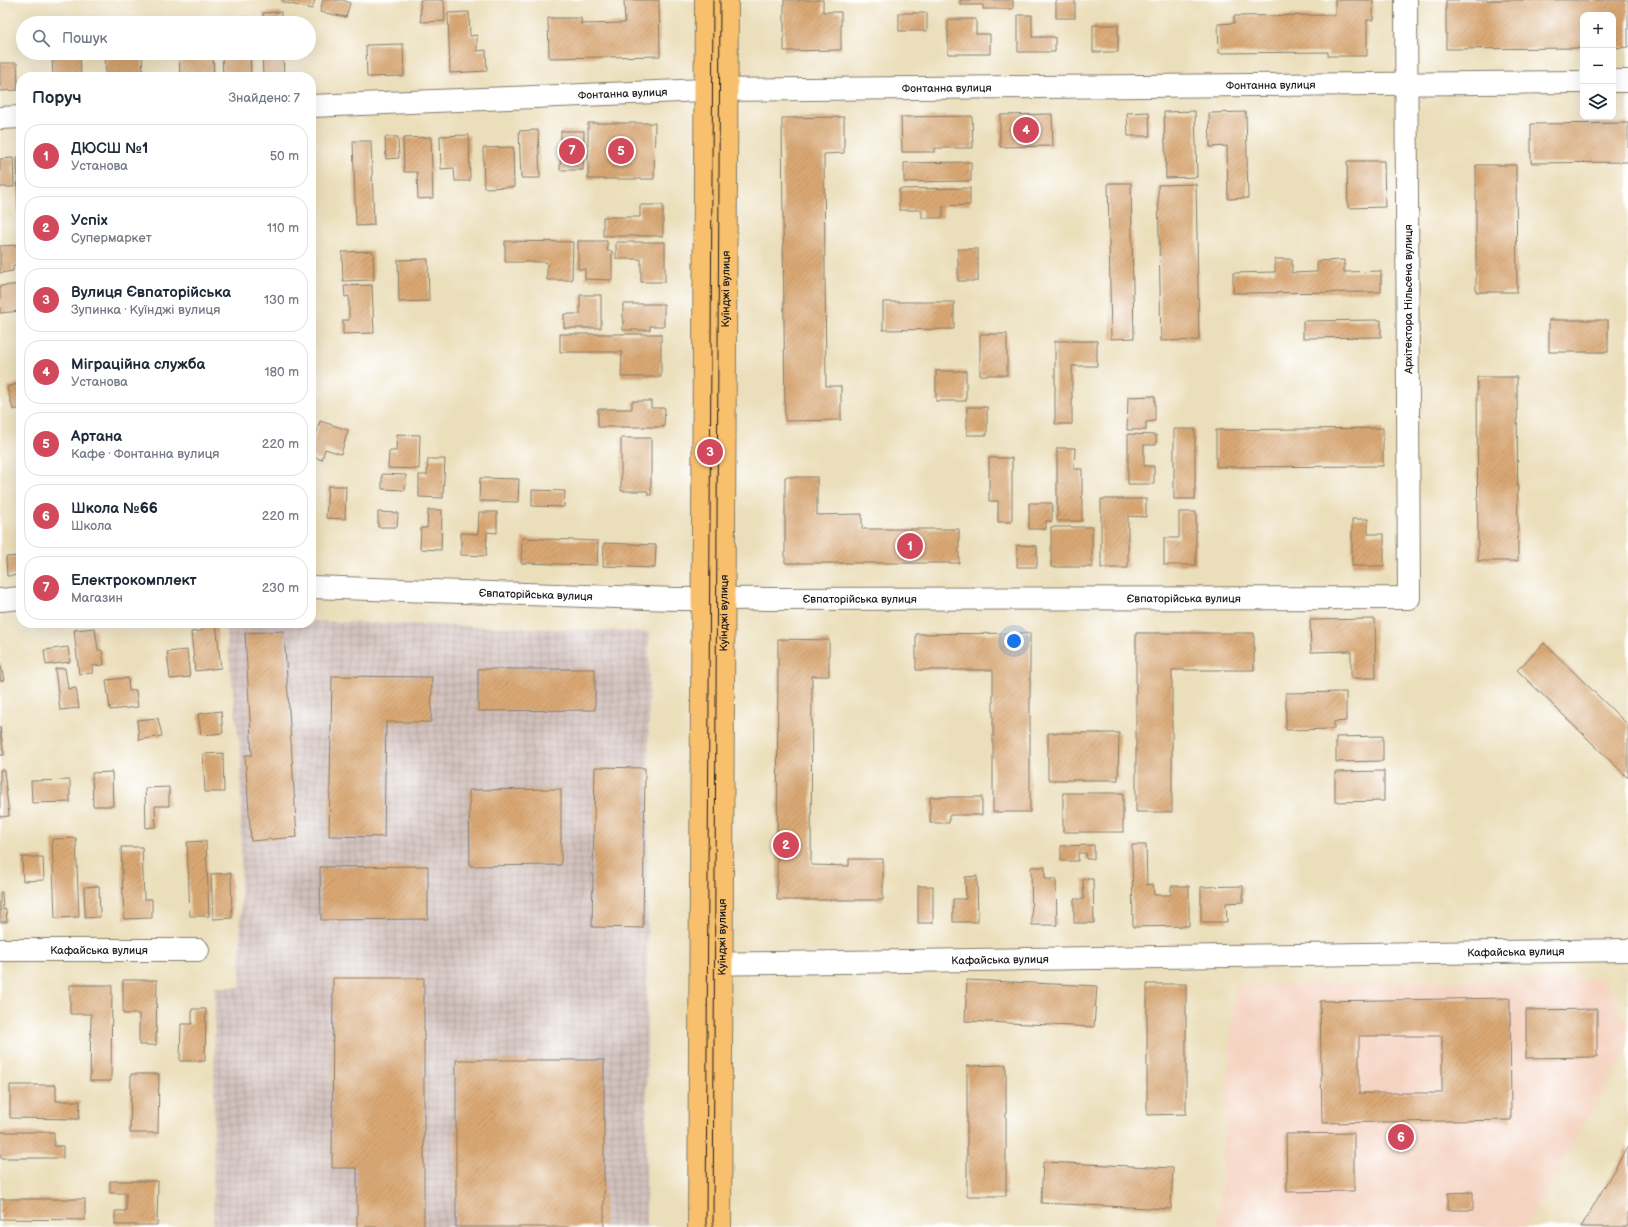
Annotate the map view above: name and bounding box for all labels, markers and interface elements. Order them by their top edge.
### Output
map controls [1580,12,1616,120]
button: + [1580,12,1616,48]
search box [16,16,316,60]
icon: search [30,27,52,49]
text: Пошук [62,29,108,48]
button: − [1580,48,1616,84]
street label: Фонтанна вулиця [1226,78,1316,92]
street label: Фонтанна вулиця [902,81,992,95]
button: layers [1580,84,1616,120]
street label: Фонтанна вулиця [578,85,668,102]
text: Поруч [32,88,82,108]
text: Знайдено: 7 [228,90,300,106]
pin: 4 [1013,115,1039,145]
pin: 7 [559,136,585,166]
pin: 5 [608,136,634,166]
text: ДЮСШ №1 [71,139,148,158]
text: 1 [43,148,49,164]
text: 50 m [270,148,299,164]
text: Установа [71,158,128,174]
text: Успіх [71,211,107,230]
text: 2 [42,220,50,236]
text: 110 m [267,220,299,236]
street label: Архітектора Нільсена вулиця [1402,224,1415,375]
text: Супермаркет [71,230,152,246]
street label: Куїнджі вулиця [719,251,732,328]
text: Вулиця Євпаторійська [71,283,231,302]
text: 3 [42,292,50,308]
text: 130 m [264,292,299,308]
text: Зупинка · Куїнджі вулиця [71,302,220,318]
text: Міграційна служба [71,355,205,374]
text: 4 [42,364,50,380]
text: 180 m [264,364,299,380]
text: Установа [71,374,128,390]
text: Артана [71,427,122,446]
text: 5 [42,436,50,452]
text: 220 m [262,436,299,452]
pin: 3 [697,437,723,467]
text: Кафе · Фонтанна вулиця [71,446,220,462]
text: Школа №66 [71,499,158,518]
text: 6 [42,508,50,524]
text: 220 m [262,508,299,524]
text: Школа [71,518,112,534]
pin: 1 [897,531,923,561]
text: Електрокомплект [71,571,197,590]
street label: Куїнджі вулиця [717,575,730,652]
text: 7 [42,580,50,596]
text: 230 m [262,580,299,596]
street label: Євпаторійська вулиця [479,586,593,603]
text: Магазин [71,590,123,606]
street label: Євпаторійська вулиця [803,592,917,605]
street label: Євпаторійська вулиця [1127,592,1241,605]
your location [1004,631,1024,651]
pin: 2 [773,830,799,860]
street label: Куїнджі вулиця [715,899,728,976]
street label: Кафайська вулиця [50,944,148,957]
street label: Кафайська вулиця [1467,944,1565,959]
street label: Кафайська вулиця [951,952,1049,967]
pin: 6 [1388,1122,1414,1152]

